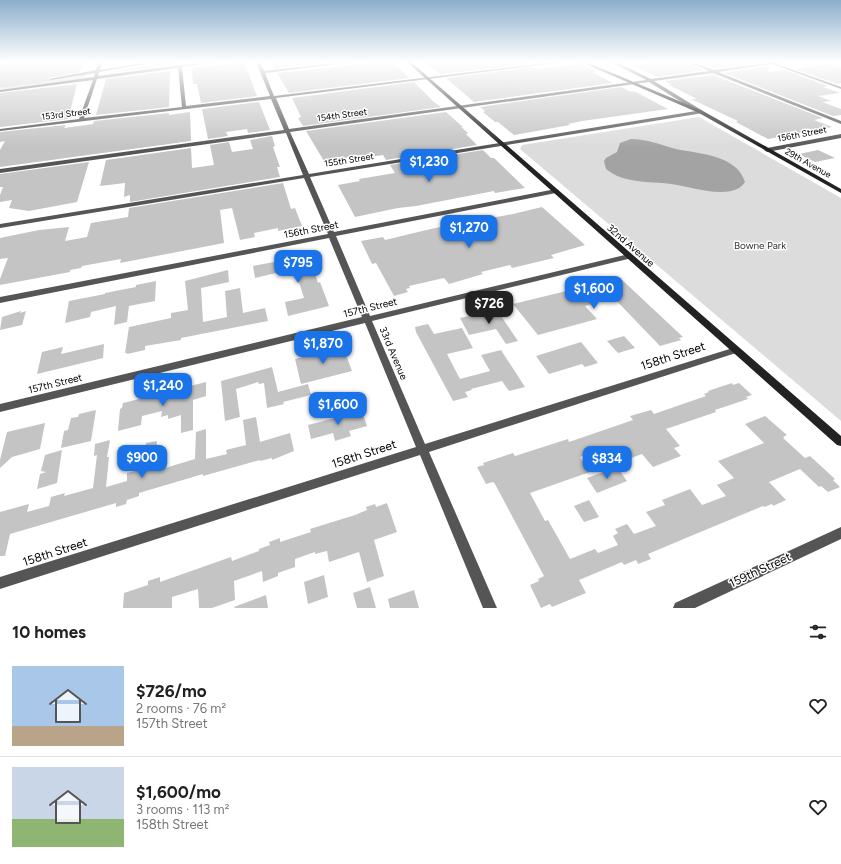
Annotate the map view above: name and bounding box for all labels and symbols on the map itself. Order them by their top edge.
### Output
street label: 153rd Street [41,105,92,122]
street label: 154th Street [316,105,368,123]
street label: 156th Street [776,123,828,144]
street label: 29th Avenue [783,145,833,180]
pin: $1,230 [396,149,462,183]
street label: 155th Street [323,150,375,169]
pin: $1,270 [436,215,502,249]
street label: 156th Street [283,218,340,241]
street label: 32nd Avenue [604,221,658,270]
park label: Bowne Park [734,239,786,252]
pin: $795 [274,250,322,284]
pin: $1,600 [561,276,627,310]
pin: $726 [465,291,513,325]
street label: 157th Street [342,294,399,320]
street label: 33rd Avenue [377,325,411,382]
pin: $1,870 [290,331,356,365]
street label: 158th Street [639,339,707,373]
street label: 157th Street [27,370,84,396]
pin: $1,240 [130,373,196,407]
pin: $1,600 [305,392,371,426]
street label: 158th Street [330,437,398,471]
pin: $900 [118,445,166,479]
pin: $834 [583,446,631,480]
street label: 158th Street [21,535,89,569]
street label: 159th Street [727,549,793,590]

